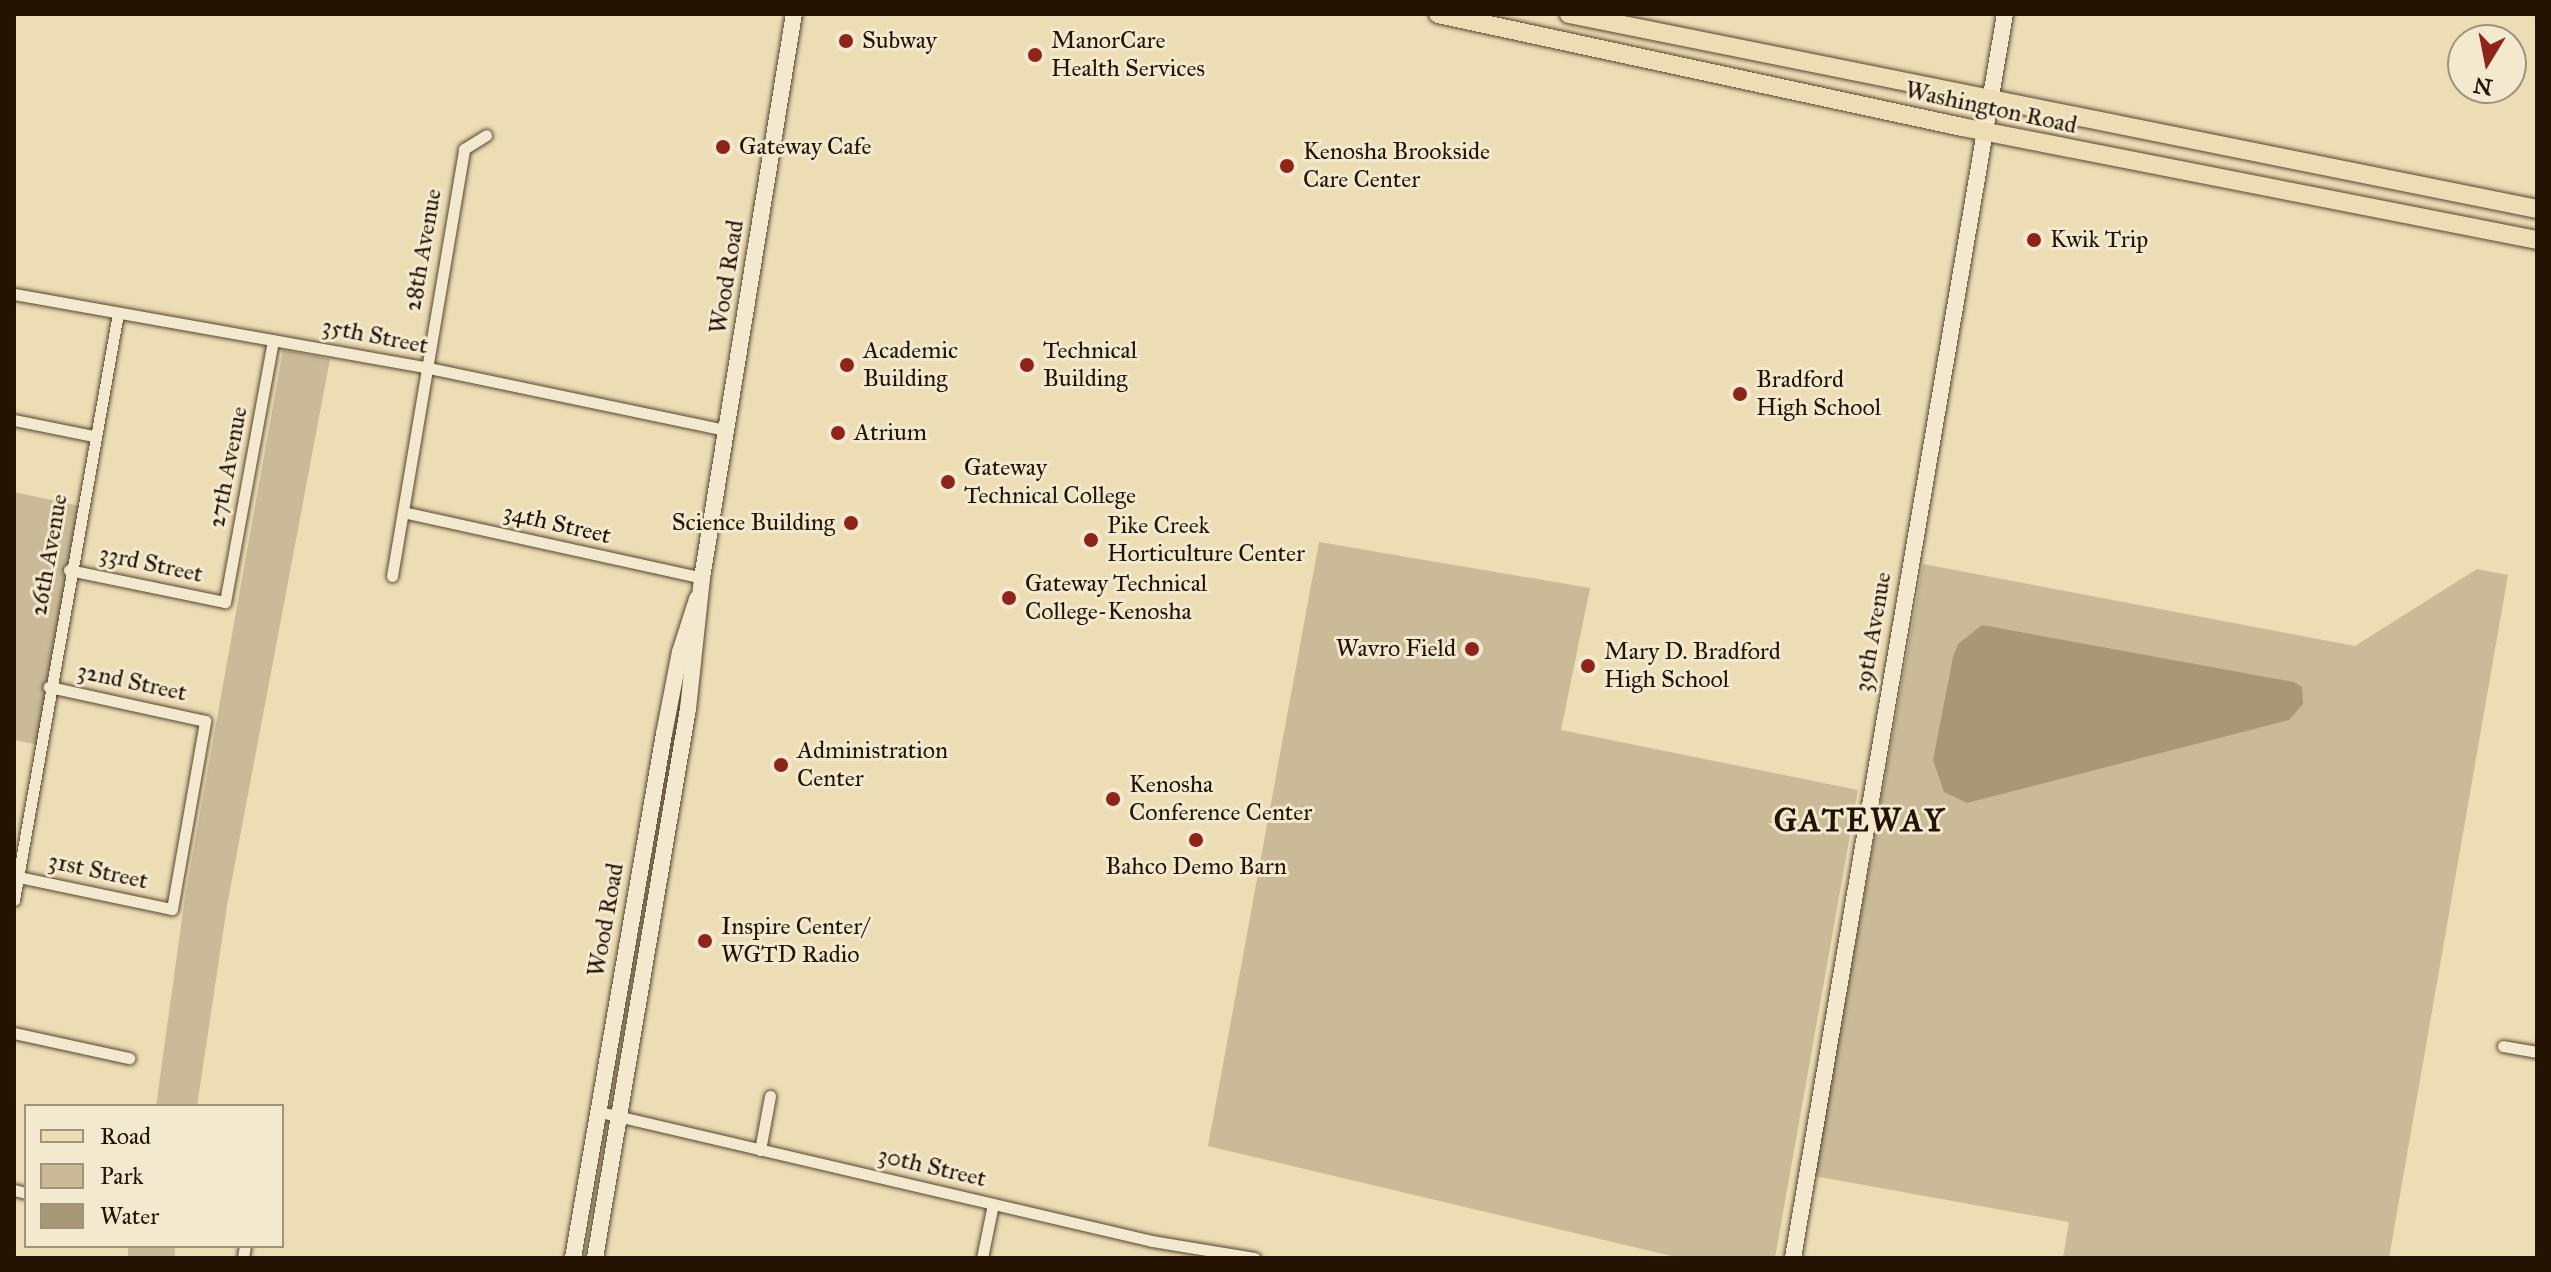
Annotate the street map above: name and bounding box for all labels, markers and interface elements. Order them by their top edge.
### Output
north arrow [2447,24,2527,104]
place label: Subway [862,27,937,55]
place label: ManorCare Health Services [1051,27,1205,83]
marker: Subway [837,32,855,50]
marker: ManorCare Health Services [1026,46,1044,64]
text: N [2472,71,2495,101]
street label: Washington Road [1903,76,2079,140]
place label: Gateway Cafe [739,133,871,161]
marker: Gateway Cafe [714,138,732,156]
place label: Kenosha Brookside Care Center [1303,138,1490,194]
marker: Kenosha Brookside Care Center [1278,157,1296,175]
street label: 28th Avenue [398,187,448,313]
street label: Wood Road [704,218,750,336]
place label: Kwik Trip [2050,226,2148,254]
marker: Kwik Trip [2025,231,2043,249]
street label: 35th Street [320,312,430,360]
place label: Academic Building [863,337,958,393]
place label: Technical Building [1043,337,1137,393]
marker: Academic Building [838,356,856,374]
marker: Technical Building [1018,356,1036,374]
place label: Bradford High School [1756,366,1881,422]
marker: Bradford High School [1731,385,1749,403]
street label: 27th Avenue [202,404,254,530]
place label: Atrium [854,419,927,447]
marker: Atrium [829,424,847,442]
place label: Gateway Technical College [964,454,1136,510]
marker: Gateway Technical College [939,473,957,491]
street label: 26th Avenue [24,492,74,618]
street label: 34th Street [500,498,614,550]
place label: Science Building [672,509,835,537]
place label: Pike Creek Horticulture Center [1107,512,1305,568]
marker: Science Building [842,514,860,532]
marker: Pike Creek Horticulture Center [1082,531,1100,549]
street label: 33rd Street [97,539,205,589]
place label: Gateway Technical College-Kenosha [1025,570,1207,626]
street label: 39th Avenue [1848,570,1898,694]
marker: Gateway Technical College-Kenosha [1000,589,1018,607]
place label: Wavro Field [1336,635,1456,663]
place label: Mary D. Bradford High School [1604,638,1781,694]
marker: Wavro Field [1463,640,1481,658]
street label: 32nd Street [75,656,189,708]
marker: Mary D. Bradford High School [1579,657,1597,675]
place label: Administration Center [797,737,948,793]
marker: Administration Center [772,756,790,774]
place label: Kenosha Conference Center [1129,771,1312,827]
marker: Kenosha Conference Center [1104,790,1122,808]
district label: GATEWAY [1774,802,1946,840]
marker: Bahco Demo Barn [1187,831,1205,849]
street label: 31st Street [46,846,150,896]
place label: Bahco Demo Barn [1105,853,1287,881]
street label: Wood Road [582,861,630,979]
place label: Inspire Center/ WGTD Radio [721,913,869,969]
marker: Inspire Center/ WGTD Radio [696,932,714,950]
legend [24,1104,284,1248]
text: Road [100,1121,151,1151]
street label: 30th Street [875,1141,989,1193]
text: Park [100,1161,143,1191]
text: Water [100,1201,159,1231]

